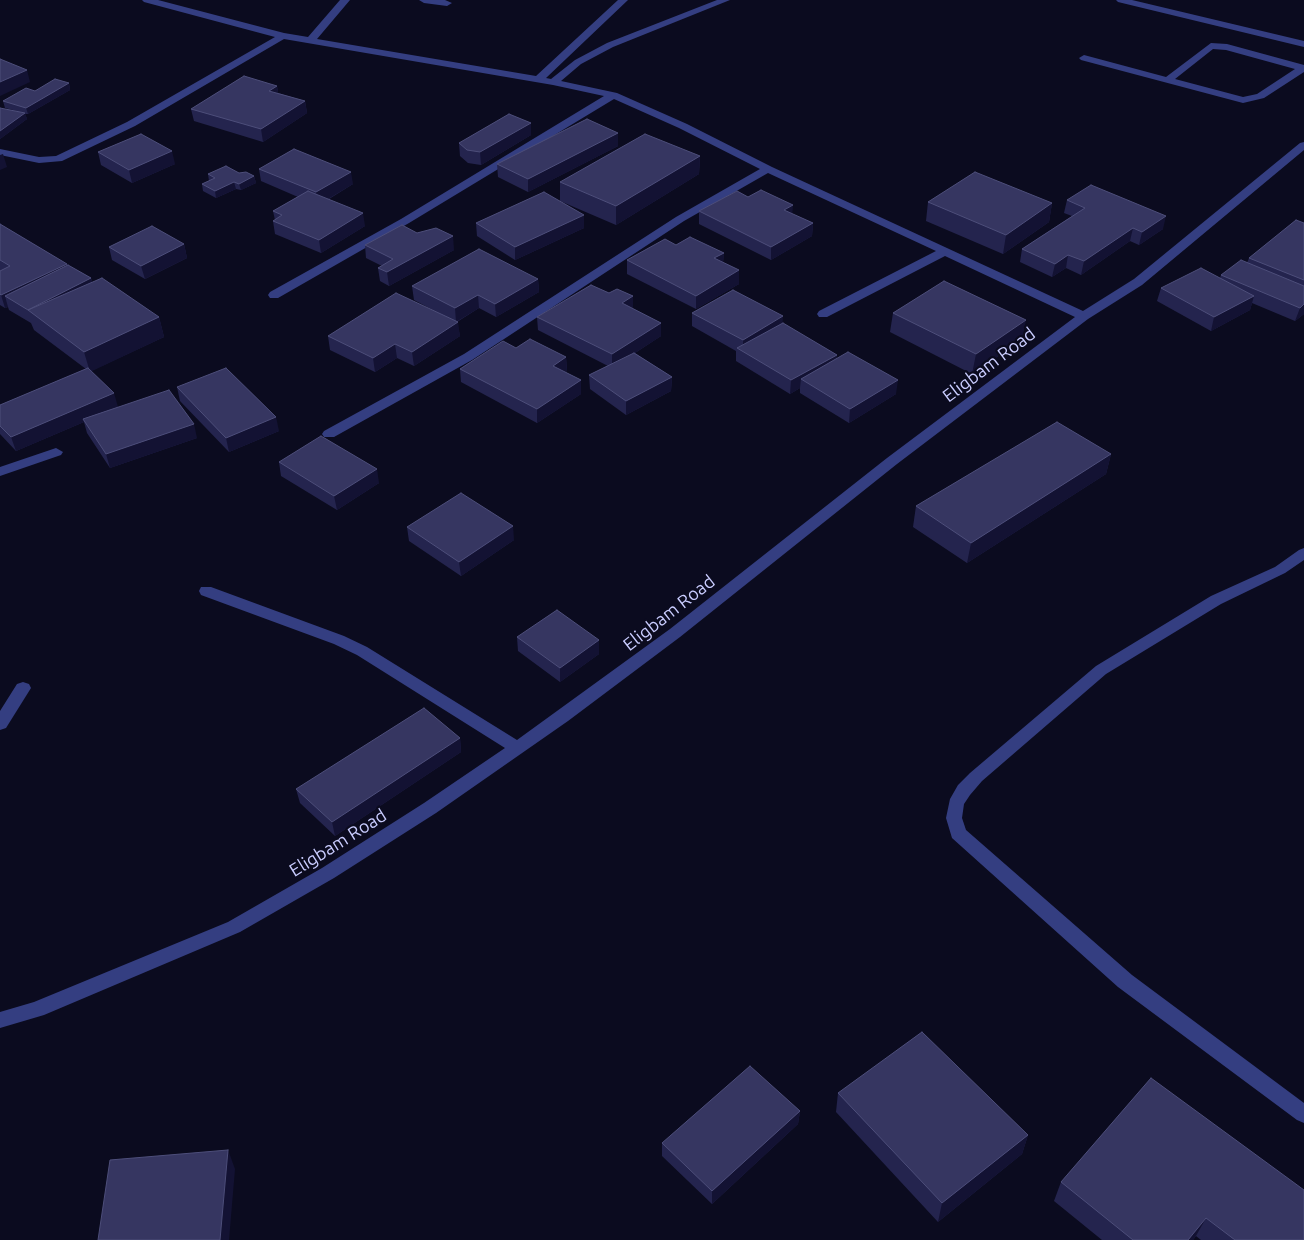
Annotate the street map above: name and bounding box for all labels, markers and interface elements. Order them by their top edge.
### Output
street label: Eligbam Road [938,323,1040,407]
street label: Eligbam Road [619,570,719,656]
street label: Eligbam Road [285,805,391,881]

